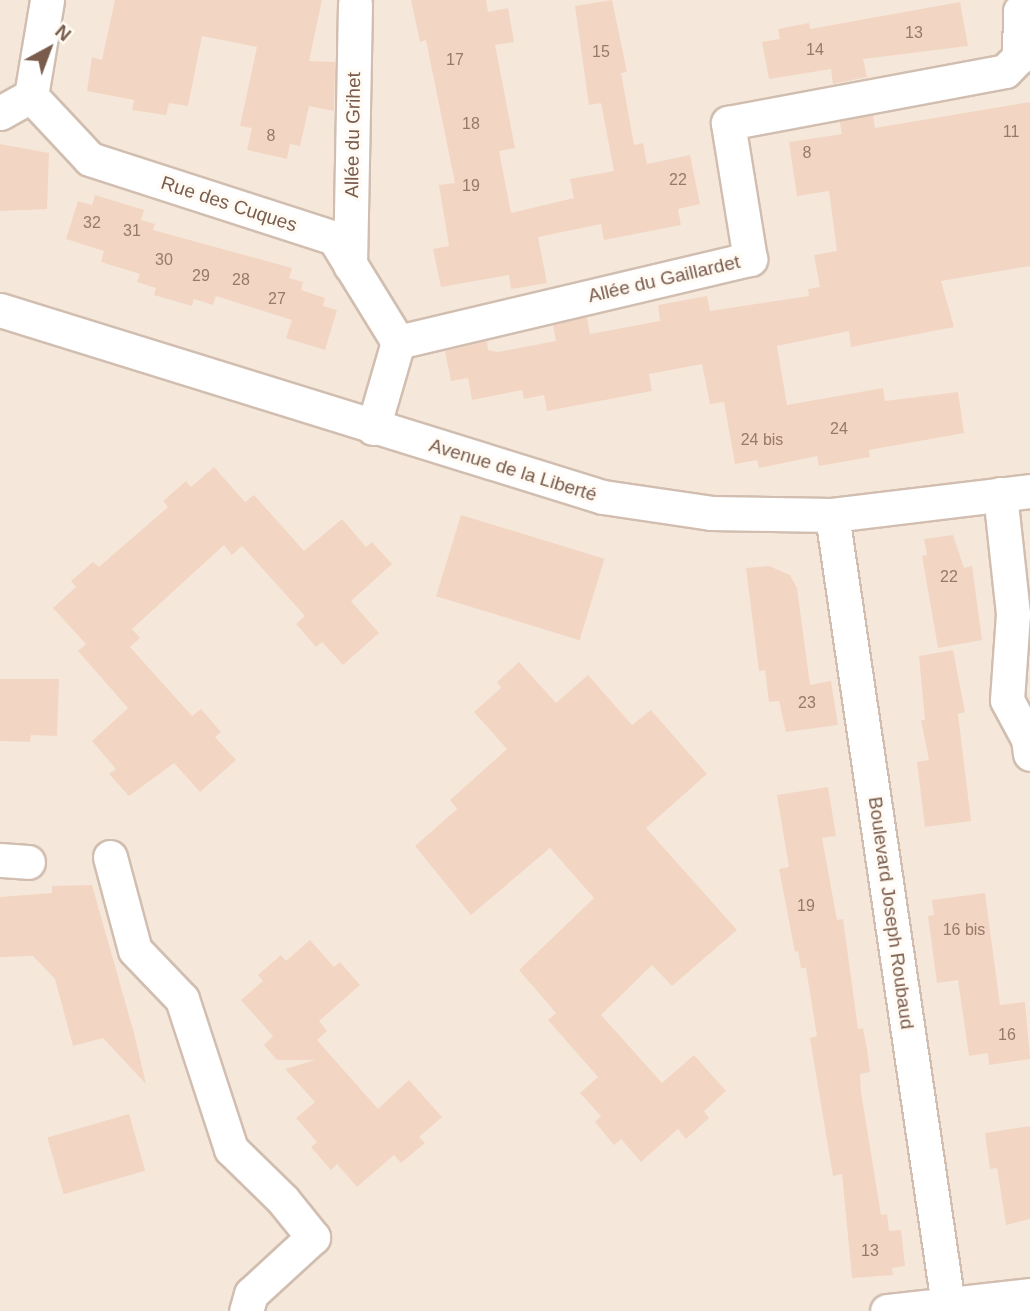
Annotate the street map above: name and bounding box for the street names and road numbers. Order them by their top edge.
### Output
street label: Allée du Grihet [341,72,365,198]
street label: Rue des Cuques [158,171,300,237]
street label: Allée du Gaillardet [586,250,742,308]
street label: Avenue de la Liberté [426,434,600,506]
street label: Boulevard Joseph Roubaud [863,795,919,1031]

